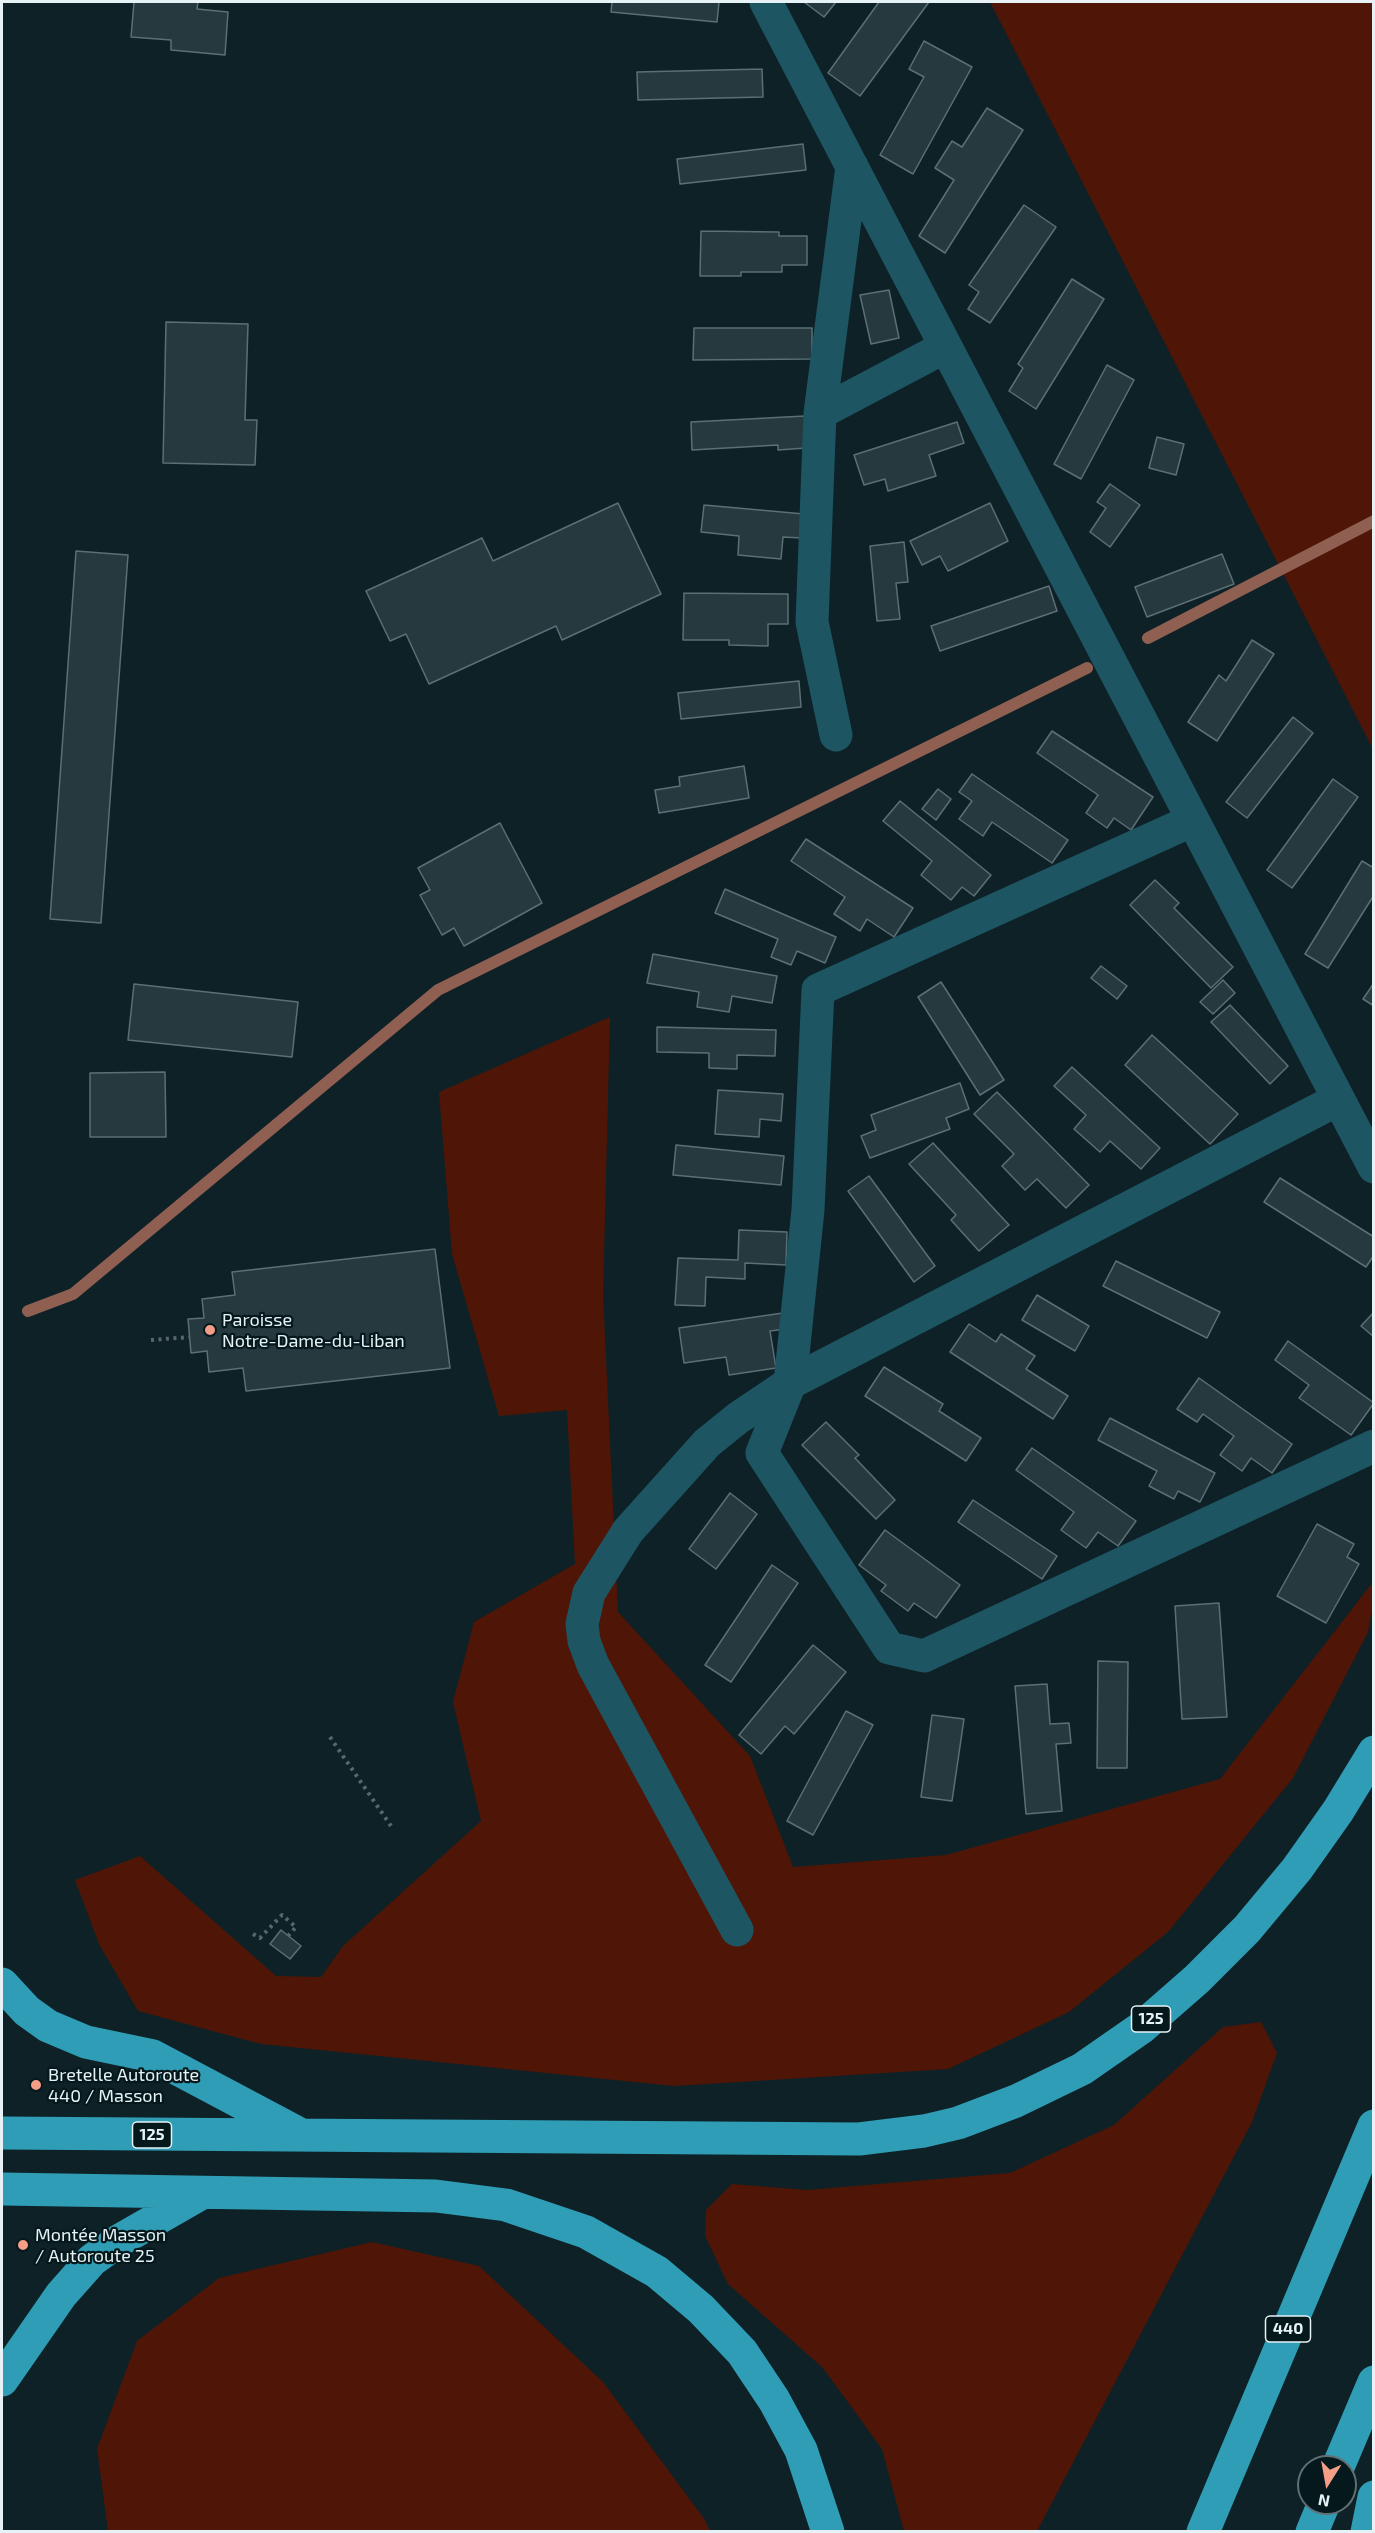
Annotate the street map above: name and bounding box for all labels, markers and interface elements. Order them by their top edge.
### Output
place label: Paroisse Notre-Dame-du-Liban [222,1309,405,1352]
marker: Paroisse Notre-Dame-du-Liban [203,1323,217,1337]
road number: 125 [1132,2006,1170,2032]
place label: Bretelle Autoroute 440 / Masson [48,2064,199,2106]
marker: Bretelle Autoroute 440 / Masson [29,2078,43,2092]
road number: 125 [132,2122,172,2148]
place label: Montée Masson / Autoroute 25 [35,2224,166,2266]
marker: Montée Masson / Autoroute 25 [16,2238,30,2252]
road number: 440 [1266,2316,1310,2342]
north arrow [1297,2455,1357,2515]
text: N [1316,2491,1331,2512]

